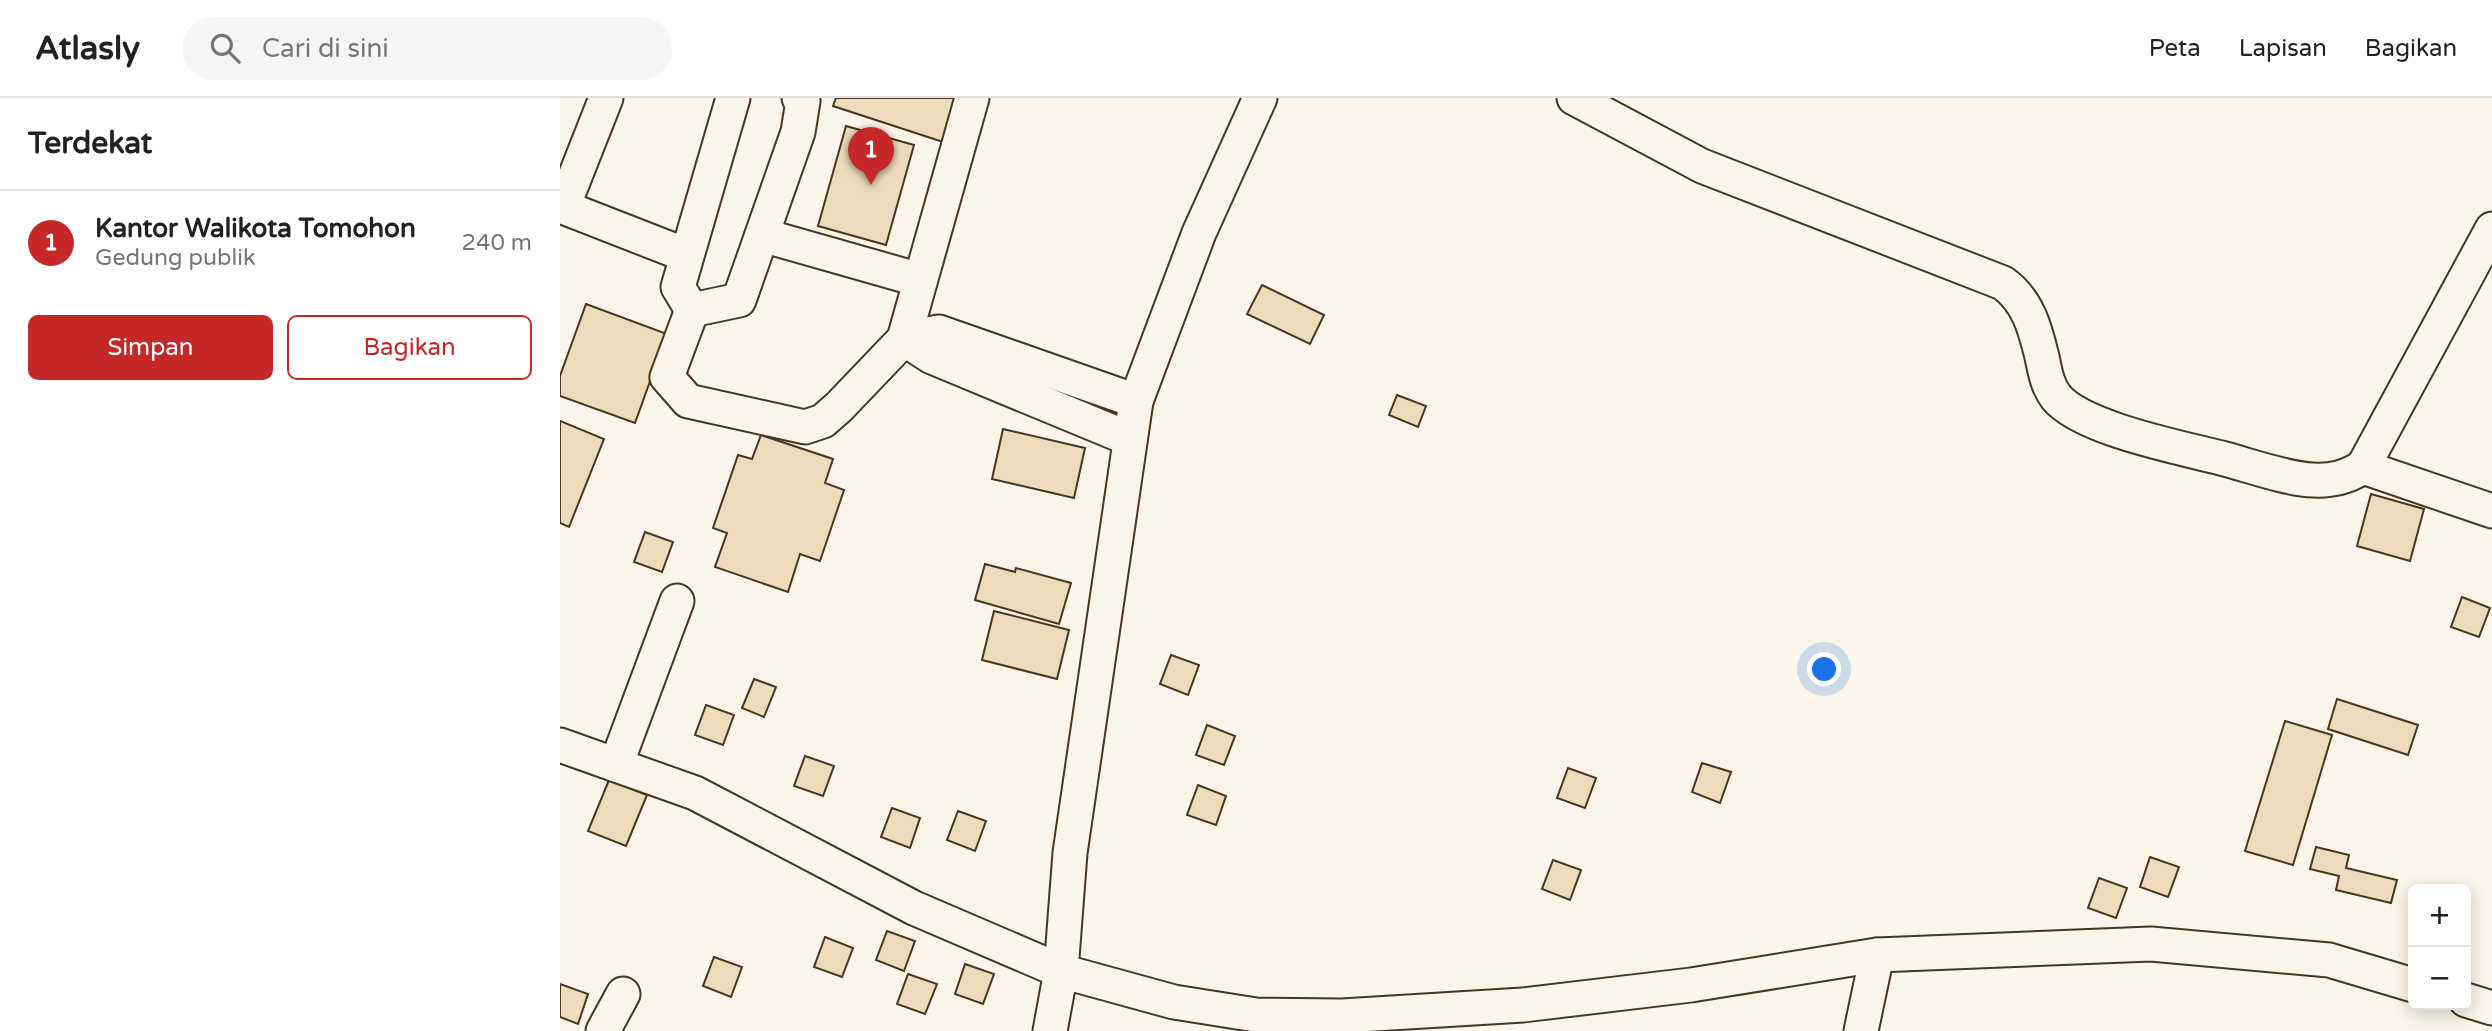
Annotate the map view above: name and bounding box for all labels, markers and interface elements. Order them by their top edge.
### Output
search box [182,17,672,80]
text: Atlasly [35,29,140,68]
icon: search [206,29,244,67]
text: Cari di sini [262,33,389,64]
text: Peta [2149,34,2201,63]
text: Lapisan [2239,34,2327,63]
text: Bagikan [2365,34,2457,63]
text: Terdekat [28,125,152,162]
pin: 1 [848,127,894,185]
text: Kantor Walikota Tomohon [95,213,416,244]
text: 1 [44,229,58,257]
text: 240 m [462,229,532,257]
text: Gedung publik [95,244,255,272]
button: Simpan [28,315,273,380]
button: Bagikan [287,315,532,380]
your location [1807,652,1841,686]
map controls [2408,884,2471,1010]
button: + [2408,884,2471,947]
button: − [2408,947,2471,1010]

